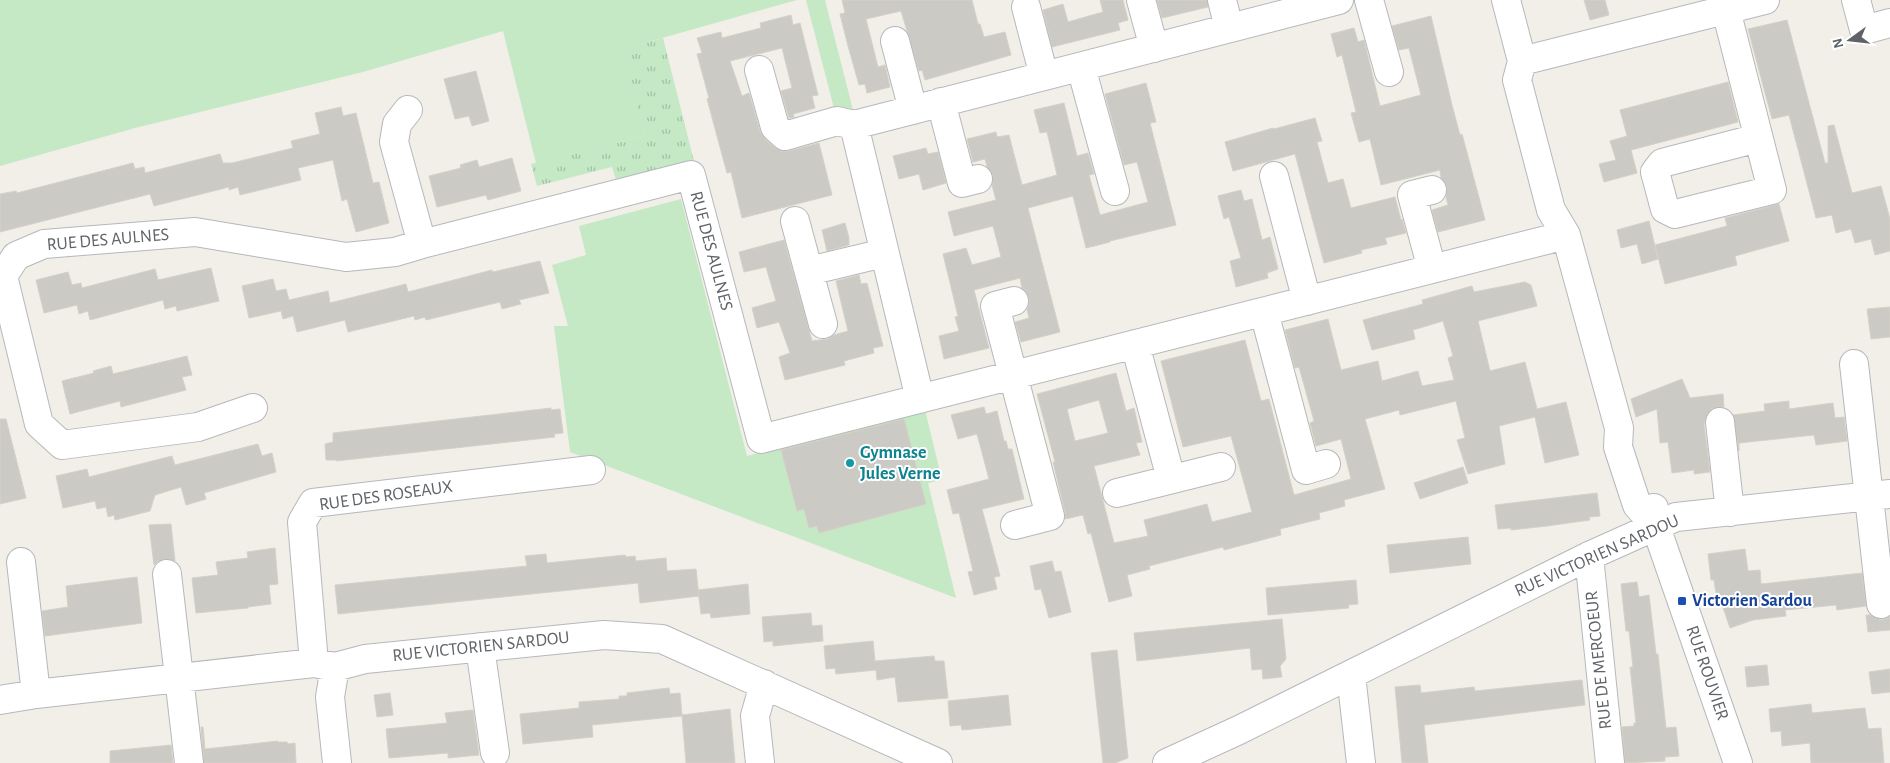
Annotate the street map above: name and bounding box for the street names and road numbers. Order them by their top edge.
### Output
street label: RUE DES AULNES [686,189,736,313]
street label: RUE DES AULNES [46,226,170,254]
street label: RUE DES ROSEAUX [318,478,454,514]
street label: RUE VICTORIEN SARDOU [1512,512,1682,600]
street label: RUE DE MERCOEUR [1583,590,1615,730]
street label: RUE ROUVIER [1682,623,1732,723]
street label: RUE VICTORIEN SARDOU [392,629,570,665]

